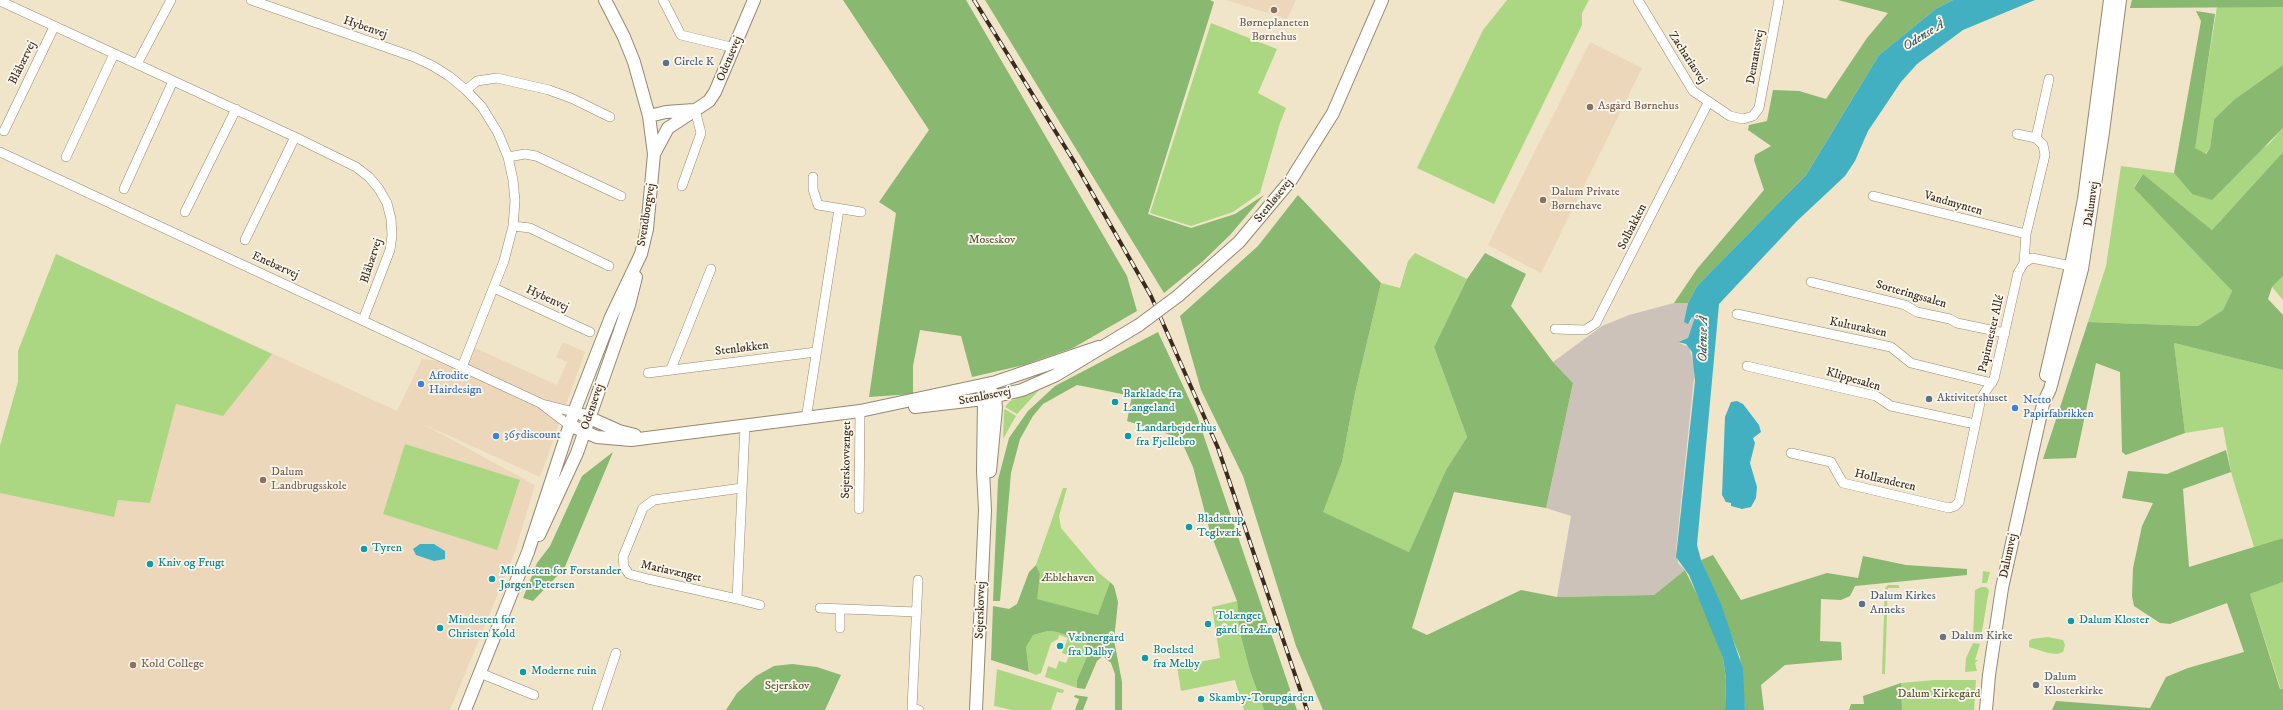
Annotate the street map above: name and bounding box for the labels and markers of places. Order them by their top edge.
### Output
marker: Børneplaneten Børnehus [1269,5,1279,15]
place label: Børneplaneten Børnehus [1239,17,1309,45]
place label: Circle K [674,56,714,70]
marker: Circle K [661,58,671,68]
place label: Asgård Børnehus [1598,100,1679,114]
marker: Asgård Børnehus [1585,102,1595,112]
place label: Dalum Private Børnehave [1551,186,1620,214]
marker: Dalum Private Børnehave [1538,195,1548,205]
place label: Afrodite Hairdesign [429,370,482,398]
marker: Afrodite Hairdesign [416,379,426,389]
place label: Barklade fra Langeland [1123,388,1182,416]
place label: Aktivitetshuset [1937,392,2007,406]
marker: Aktivitetshuset [1924,394,1934,404]
place label: Netto Papirfabrikken [2023,394,2094,422]
marker: Barklade fra Langeland [1110,397,1120,407]
marker: Netto Papirfabrikken [2010,403,2020,413]
place label: Landarbejderhus fra Fjellebro [1136,422,1216,450]
place label: 365discount [504,429,561,443]
marker: 365discount [491,431,501,441]
marker: Landarbejderhus fra Fjellebro [1123,431,1133,441]
place label: Dalum Landbrugsskole [271,466,347,494]
marker: Dalum Landbrugsskole [258,475,268,485]
place label: Bladstrup Teglværk [1197,513,1243,541]
marker: Bladstrup Teglværk [1184,522,1194,532]
place label: Tyren [372,542,402,556]
marker: Tyren [359,544,369,554]
place label: Kniv og Frugt [158,557,225,571]
marker: Kniv og Frugt [145,559,155,569]
place label: Mindesten for Forstander Jørgen Petersen [500,565,621,593]
marker: Mindesten for Forstander Jørgen Petersen [487,574,497,584]
place label: Dalum Kirkes Anneks [1870,590,1936,618]
marker: Dalum Kirkes Anneks [1857,599,1867,609]
place label: Tolænget gård fra Ærø [1216,610,1277,638]
place label: Mindesten for Christen Kold [448,614,515,642]
place label: Dalum Kloster [2079,614,2149,628]
marker: Dalum Kloster [2066,616,2076,626]
marker: Tolænget gård fra Ærø [1203,619,1213,629]
marker: Mindesten for Christen Kold [435,623,445,633]
place label: Dalum Kirke [1951,630,2013,644]
place label: Væbnergård fra Dalby [1068,632,1124,660]
marker: Dalum Kirke [1938,632,1948,642]
marker: Væbnergård fra Dalby [1055,641,1065,651]
place label: Boelsted fra Melby [1153,644,1200,672]
marker: Boelsted fra Melby [1140,653,1150,663]
place label: Kold College [141,658,204,672]
marker: Kold College [128,660,138,670]
place label: Moderne ruin [531,665,596,679]
marker: Moderne ruin [518,667,528,677]
place label: Dalum Klosterkirke [2044,671,2103,699]
marker: Dalum Klosterkirke [2031,680,2041,690]
place label: Skamby-Torupgården [1209,692,1314,706]
marker: Skamby-Torupgården [1196,694,1206,704]

